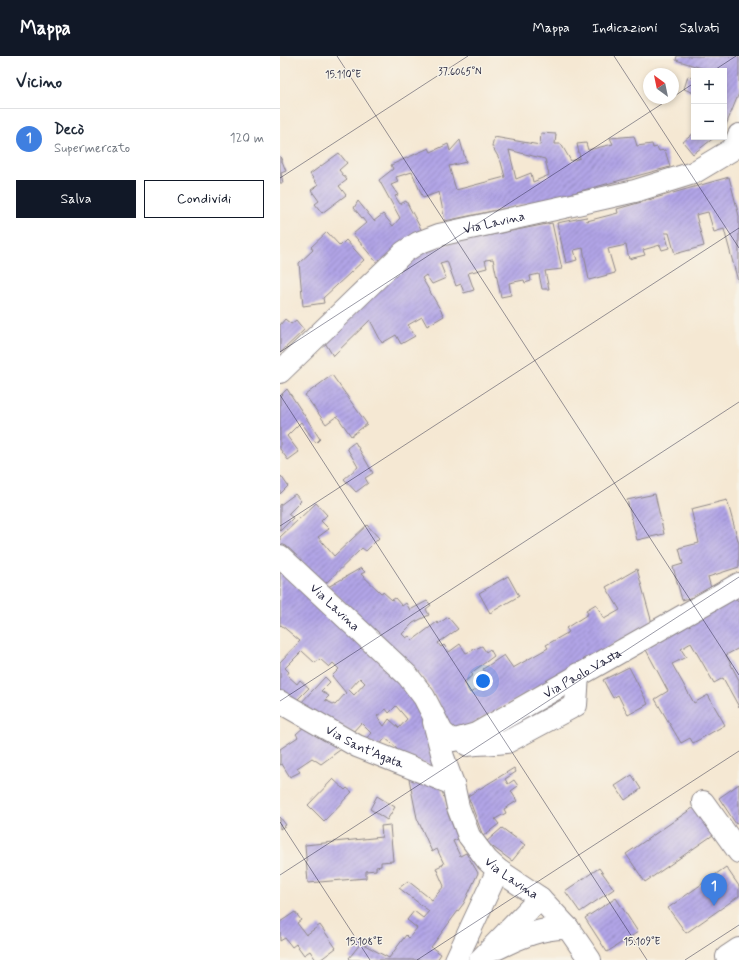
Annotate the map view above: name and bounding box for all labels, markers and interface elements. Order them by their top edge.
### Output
text: Mappa [20,16,71,41]
text: Mappa [532,19,570,37]
text: Indicazioni [592,19,657,37]
text: Salvati [679,19,719,37]
text: 37.6065°N [438,65,482,79]
text: 15.110°E [325,68,361,82]
north arrow [643,68,679,104]
map controls [691,68,727,140]
button: + [691,68,727,104]
text: Vicino [16,71,62,93]
button: − [691,104,727,140]
text: Decò [54,120,84,140]
text: 1 [26,130,32,147]
text: 120 m [230,130,264,147]
text: Supermercato [54,140,130,157]
button: Salva [16,180,136,218]
button: Condividi [144,180,264,218]
street label: Via Lavina [462,208,526,238]
street label: Via Lavina [306,580,363,635]
street label: Via Paolo Vasta [540,644,625,702]
your location [473,671,493,691]
street label: Via Sant'Agata [322,721,407,772]
street label: Via Lavina [481,853,542,903]
pin: 1 [701,873,727,906]
text: 15.108°E [346,935,383,949]
text: 15.109°E [624,935,661,949]

